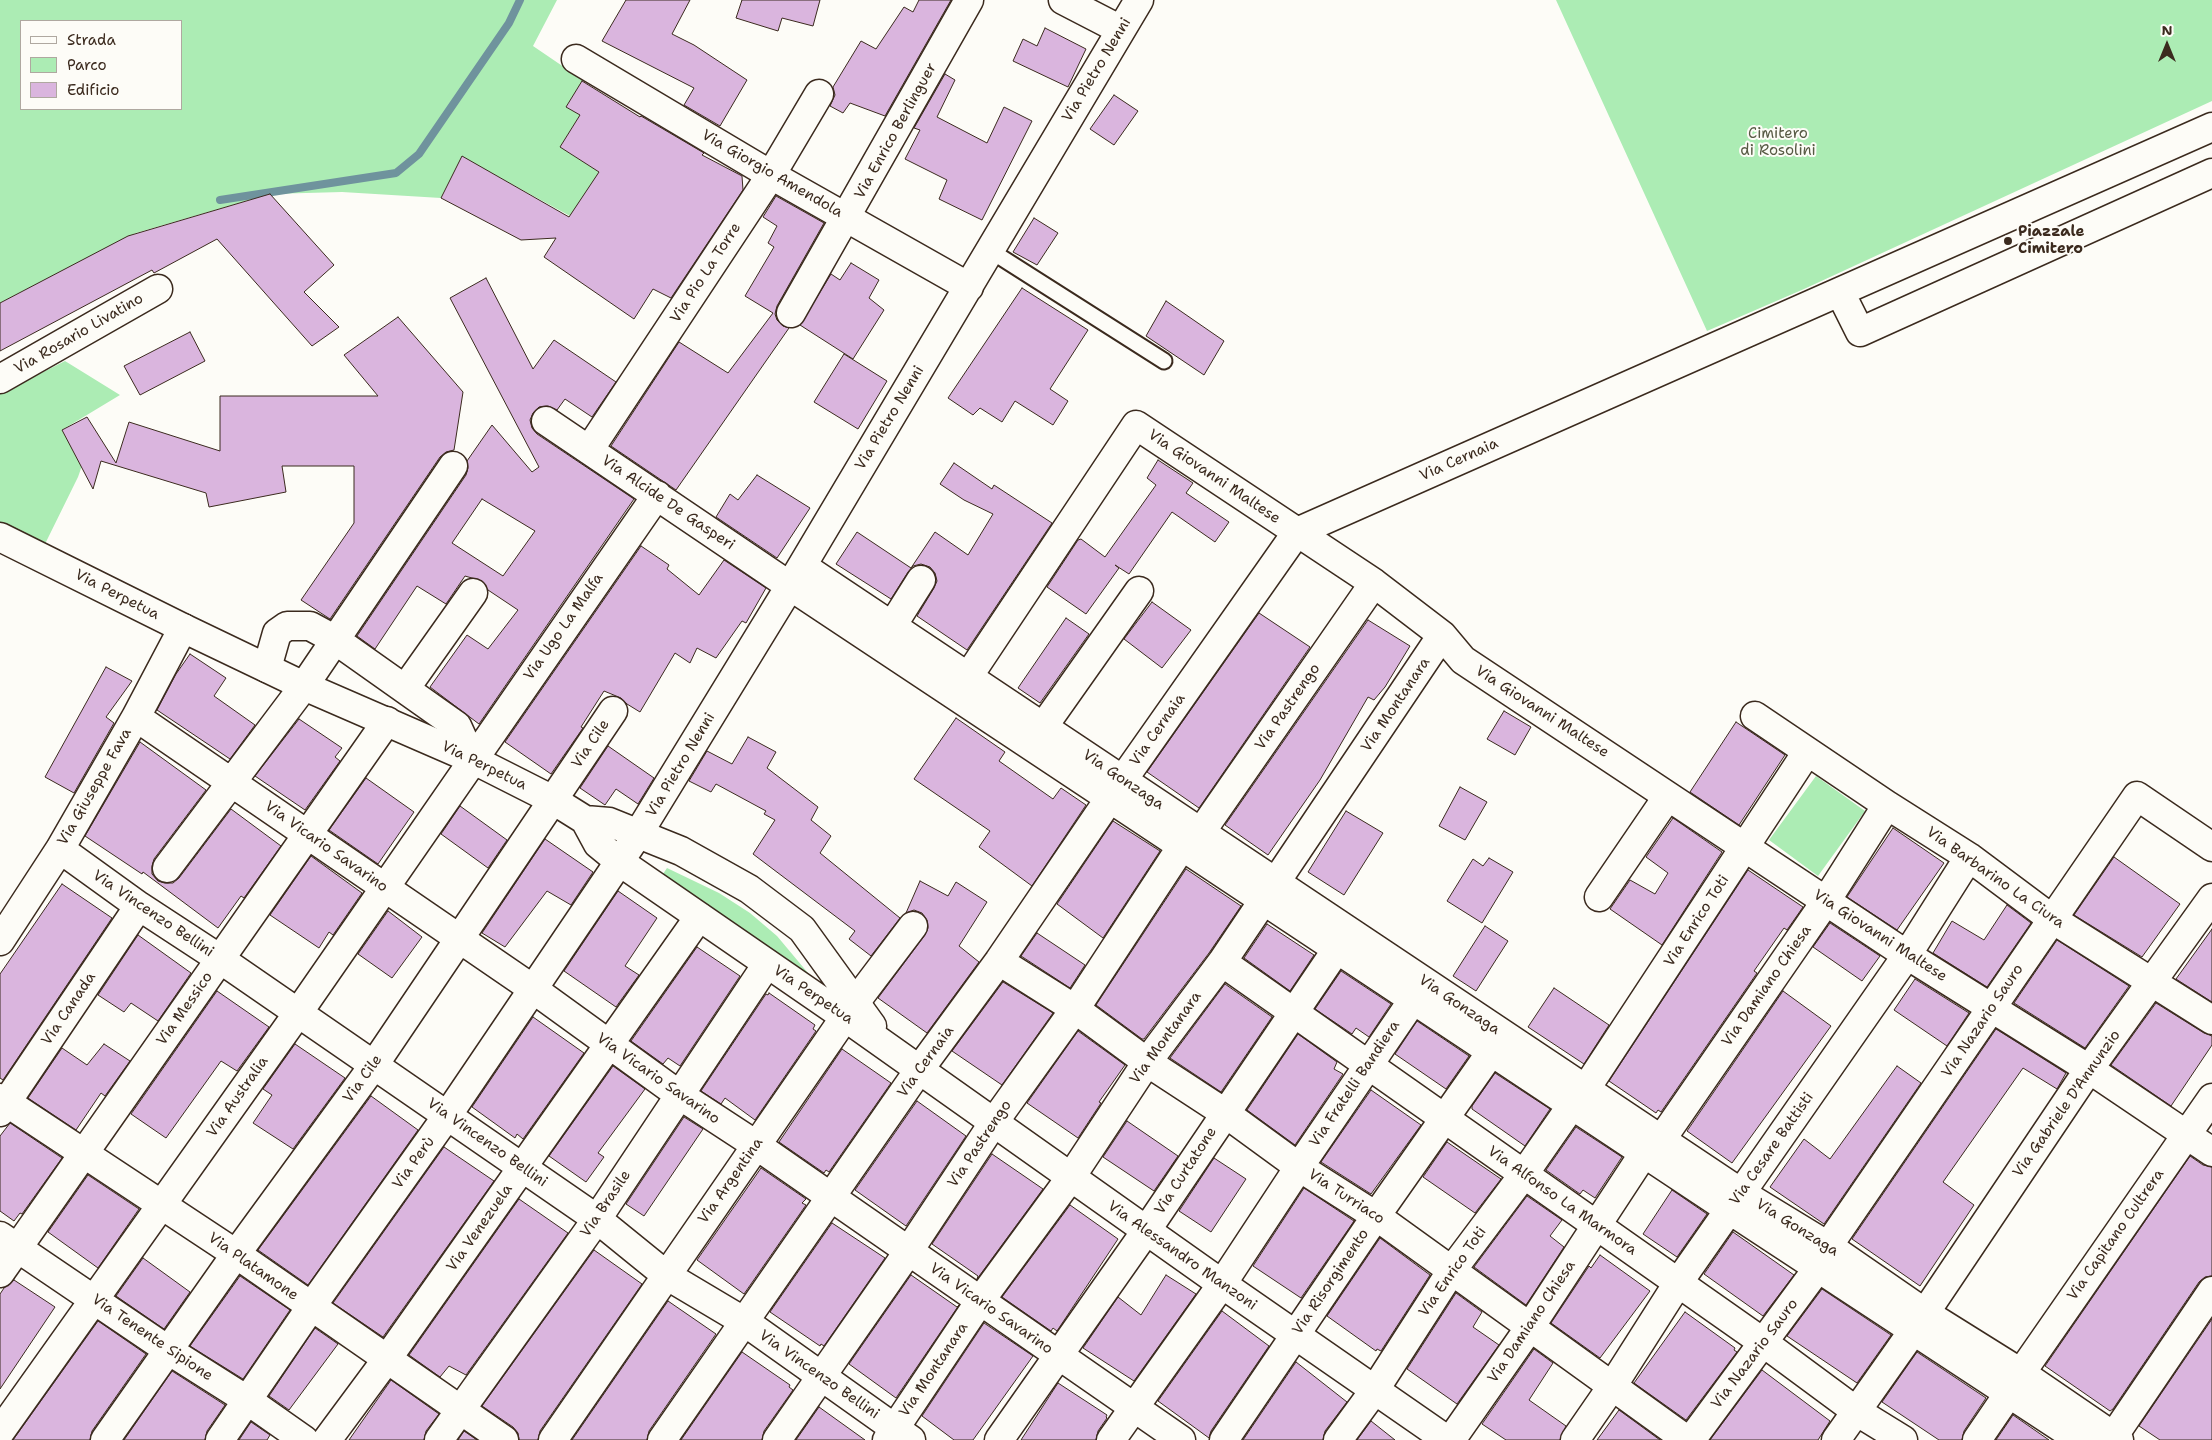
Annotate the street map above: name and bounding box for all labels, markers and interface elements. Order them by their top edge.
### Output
street label: Via Pietro Nenni [1059,15,1135,125]
legend [20,20,182,110]
north arrow [2142,20,2192,70]
text: N [2161,21,2173,39]
text: Strada [67,30,116,50]
text: Parco [67,55,107,75]
street label: Via Enrico Berlinguer [851,60,941,202]
text: Edificio [67,80,119,100]
park label: Cimitero di Rosolini [1740,125,1816,160]
street label: Via Giorgio Amendola [698,126,846,222]
street label: Via Pio La Torre [667,220,745,326]
place label: Piazzale Cimitero [2018,223,2085,258]
marker: Piazzale Cimitero [2002,235,2014,247]
street label: Via Rosario Livatino [11,290,147,378]
street label: Via Pietro Nenni [852,363,928,473]
street label: Via Giovanni Maltese [1144,426,1284,528]
street label: Via Cernaia [1417,435,1501,485]
street label: Via Alcide De Gasperi [598,452,738,554]
street label: Via Perpetua [72,566,162,624]
street label: Via Ugo La Malfa [520,570,608,684]
street label: Via Montanara [1358,654,1434,756]
street label: Via Pastrengo [1252,660,1324,754]
street label: Via Giovanni Maltese [1472,662,1612,762]
street label: Via Cernaia [1127,690,1189,770]
street label: Via Pietro Nenni [643,710,719,820]
street label: Via Cile [568,716,614,772]
street label: Via Giuseppe Fava [54,725,136,849]
street label: Via Perpetua [438,738,530,794]
street label: Via Gonzaga [1079,746,1167,814]
street label: Via Vicario Savarino [261,798,391,896]
street label: Via Barbarino La Ciura [1922,823,2068,933]
street label: Via Vincenzo Bellini [89,867,217,961]
street label: Via Enrico Toti [1661,872,1733,970]
street label: Via Giovanni Maltese [1810,886,1950,986]
street label: Via Damiano Chiesa [1718,922,1816,1050]
street label: Via Nazario Sauro [1938,961,2028,1081]
street label: Via Perpetua [770,962,856,1028]
street label: Via Canada [38,969,100,1049]
street label: Via Messico [153,969,217,1049]
street label: Via Gonzaga [1415,971,1503,1039]
street label: Via Montanara [1126,988,1206,1088]
street label: Via Fratelli Bandiera [1306,1017,1404,1151]
street label: Via Cernaia [894,1023,958,1101]
street label: Via Gabriele D'Annunzio [2009,1027,2125,1181]
street label: Via Vicario Savarino [593,1030,723,1128]
street label: Via Cile [340,1052,386,1106]
street label: Via Australia [204,1053,272,1141]
street label: Via Cesare Battisti [1726,1089,1818,1209]
street label: Via Vincenzo Bellini [423,1095,551,1191]
street label: Via Pastrengo [944,1097,1016,1191]
street label: Via Curtatone [1151,1124,1221,1218]
street label: Via Perù [389,1133,439,1193]
street label: Via Argentina [695,1134,767,1228]
street label: Via Alfonso La Marmora [1484,1143,1640,1259]
street label: Via Turriaco [1304,1166,1388,1228]
street label: Via Capitano Cultrera [2064,1166,2168,1304]
street label: Via Brasile [577,1167,635,1241]
street label: Via Venezuela [443,1181,517,1275]
street label: Via Gonzaga [1752,1195,1842,1261]
street label: Via Alessandro Manzoni [1104,1197,1260,1315]
street label: Via Enrico Toti [1415,1224,1491,1320]
street label: Via Risorgimento [1289,1226,1373,1338]
street label: Via Platamone [204,1229,302,1305]
street label: Via Damiano Chiesa [1484,1257,1580,1387]
street label: Via Vicario Savarino [926,1260,1056,1358]
street label: Via Tenente Sipione [88,1291,216,1385]
street label: Via Nazario Sauro [1708,1296,1802,1412]
street label: Via Montanara [896,1319,972,1421]
street label: Via Vincenzo Bellini [755,1327,883,1423]

